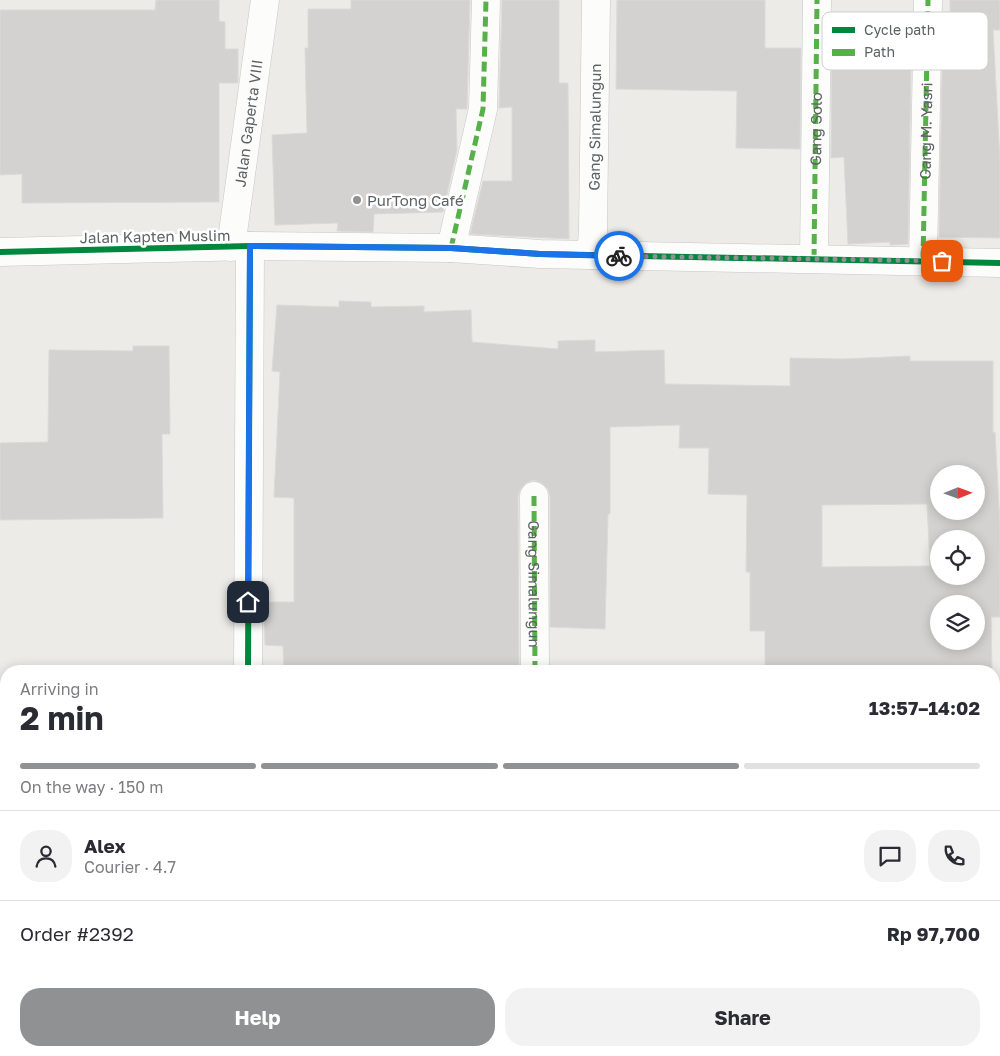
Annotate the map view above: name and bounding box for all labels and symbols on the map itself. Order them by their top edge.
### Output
legend [822,12,988,70]
text: Cycle path [864,21,935,38]
text: Path [864,43,895,60]
street label: Jalan Gaperta VIII [230,58,266,188]
street label: Gang Simalungun [585,63,604,191]
street label: Gang M. Yasri [916,82,935,180]
street label: Gang Solo [806,92,825,166]
place label: PurTong Café [367,191,464,209]
marker: PurTong Café [351,194,363,206]
street label: Jalan Kapten Muslim [80,226,230,246]
courier [594,231,644,281]
pin [921,240,963,282]
north arrow [930,465,985,520]
street label: Gang Simalungun [525,520,544,648]
pin [227,581,269,623]

